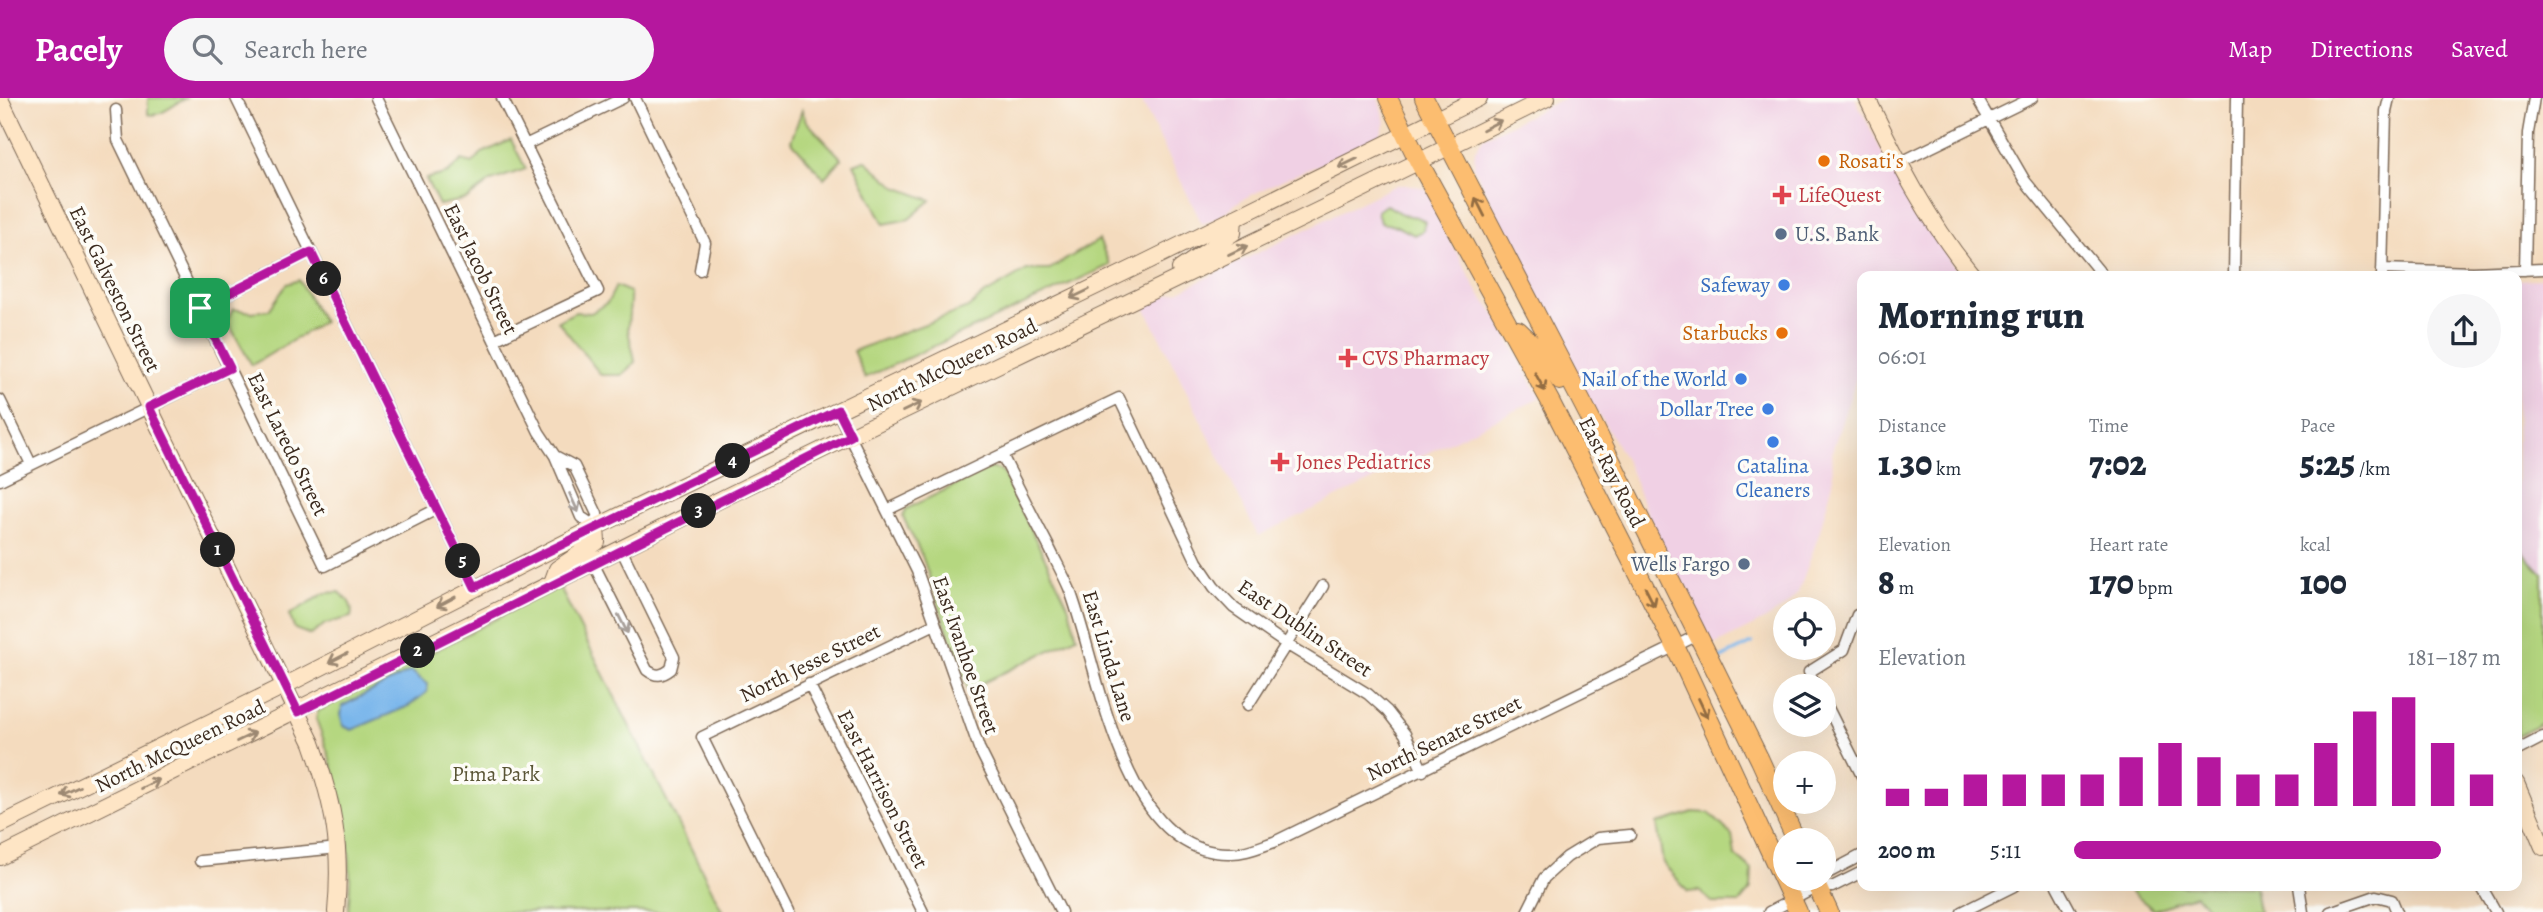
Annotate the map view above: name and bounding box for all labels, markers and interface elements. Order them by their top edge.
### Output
search box [164,18,654,81]
text: Pacely [35,27,122,72]
icon: search [188,30,226,68]
text: Search here [244,32,368,67]
text: Map [2228,33,2272,65]
text: Directions [2310,33,2413,65]
text: Saved [2451,33,2508,65]
one-way arrow [1481,118,1502,132]
place label: Rosati's [1838,147,1904,175]
marker: Rosati's [1816,153,1832,169]
one-way arrow [1338,156,1359,170]
place label: LifeQuest [1798,181,1881,209]
marker: LifeQuest [1772,185,1792,205]
one-way arrow [1472,197,1486,218]
street label: East Jacob Street [437,199,525,339]
street label: East Galveston Street [63,201,167,377]
place label: U.S. Bank [1795,220,1879,248]
marker: U.S. Bank [1773,226,1789,242]
one-way arrow [1227,243,1248,257]
pin: 6 [306,262,342,296]
text: 6 [319,265,328,291]
place label: Safeway [1700,271,1771,299]
marker: Safeway [1776,277,1792,293]
pin [170,278,230,338]
one-way arrow [1070,287,1091,301]
icon: arrive [181,289,219,327]
text: Morning run [1878,289,2085,341]
button: share [2427,294,2501,368]
street label: North McQueen Road [862,311,1042,418]
place label: Starbucks [1682,319,1768,347]
marker: Starbucks [1774,325,1790,341]
text: 06:01 [1878,341,1926,372]
place label: CVS Pharmacy [1362,344,1490,372]
marker: CVS Pharmacy [1340,350,1356,366]
place label: Nail of the World [1581,365,1728,393]
street label: East Laredo Street [241,368,335,521]
one-way arrow [1534,371,1547,392]
marker: Nail of the World [1733,371,1749,387]
place label: Dollar Tree [1659,395,1754,423]
one-way arrow [901,400,922,413]
marker: Dollar Tree [1760,401,1776,417]
street label: East Ray Road [1572,412,1652,533]
text: Distance [1878,413,1946,439]
text: Time [2089,413,2128,439]
text: Pace [2300,413,2335,439]
marker: Catalina Cleaners [1765,434,1781,450]
text: 1.30 [1878,439,1932,487]
text: 7:02 [2089,439,2147,487]
text: 5:25 [2300,439,2355,487]
pin: 4 [716,444,750,478]
text: 4 [728,447,737,473]
place label: Jones Pediatrics [1296,448,1431,476]
marker: Jones Pediatrics [1270,452,1290,472]
place label: Catalina Cleaners [1736,452,1810,504]
text: km [1932,456,1961,482]
text: /km [2355,456,2390,482]
one-way arrow [568,492,582,513]
pin: 3 [682,494,716,528]
text: 3 [694,497,703,523]
pin: 1 [200,532,235,568]
text: Elevation [1878,532,1951,558]
text: Heart rate [2089,532,2168,558]
text: kcal [2300,532,2330,558]
text: 1 [214,536,221,562]
pin: 5 [446,544,480,578]
text: 5 [458,547,467,573]
place label: Wells Fargo [1630,550,1730,578]
marker: Wells Fargo [1736,556,1752,572]
text: 8 [1878,558,1895,606]
text: 170 [2089,558,2134,606]
text: 100 [2300,558,2347,606]
street label: East Ivanhoe Street [926,572,1006,738]
street label: East Dublin Street [1232,573,1378,683]
text: m [1895,575,1914,601]
text: bpm [2134,575,2173,601]
one-way arrow [1643,586,1657,607]
street label: East Linda Lane [1076,587,1142,725]
one-way arrow [436,595,457,609]
map controls [1773,597,1836,891]
button: locate [1773,597,1836,660]
one-way arrow [617,613,631,634]
street label: North Jesse Street [735,617,885,709]
pin: 2 [400,634,436,668]
text: 2 [413,637,422,663]
text: Elevation [1878,642,1966,673]
text: 181–187 m [2408,642,2501,673]
one-way arrow [328,651,349,665]
button: layers [1773,674,1836,737]
street label: North Senate Street [1362,688,1526,788]
street label: North McQueen Road [90,692,270,799]
one-way arrow [1697,697,1710,719]
street label: East Harrison Street [831,705,935,873]
one-way arrow [235,729,256,743]
button: + [1773,751,1836,814]
park label: Pima Park [452,760,541,788]
one-way arrow [139,777,160,790]
one-way arrow [60,784,81,798]
button: − [1773,828,1836,891]
text: 200 m [1878,835,1936,866]
text: 5:11 [1990,835,2021,866]

